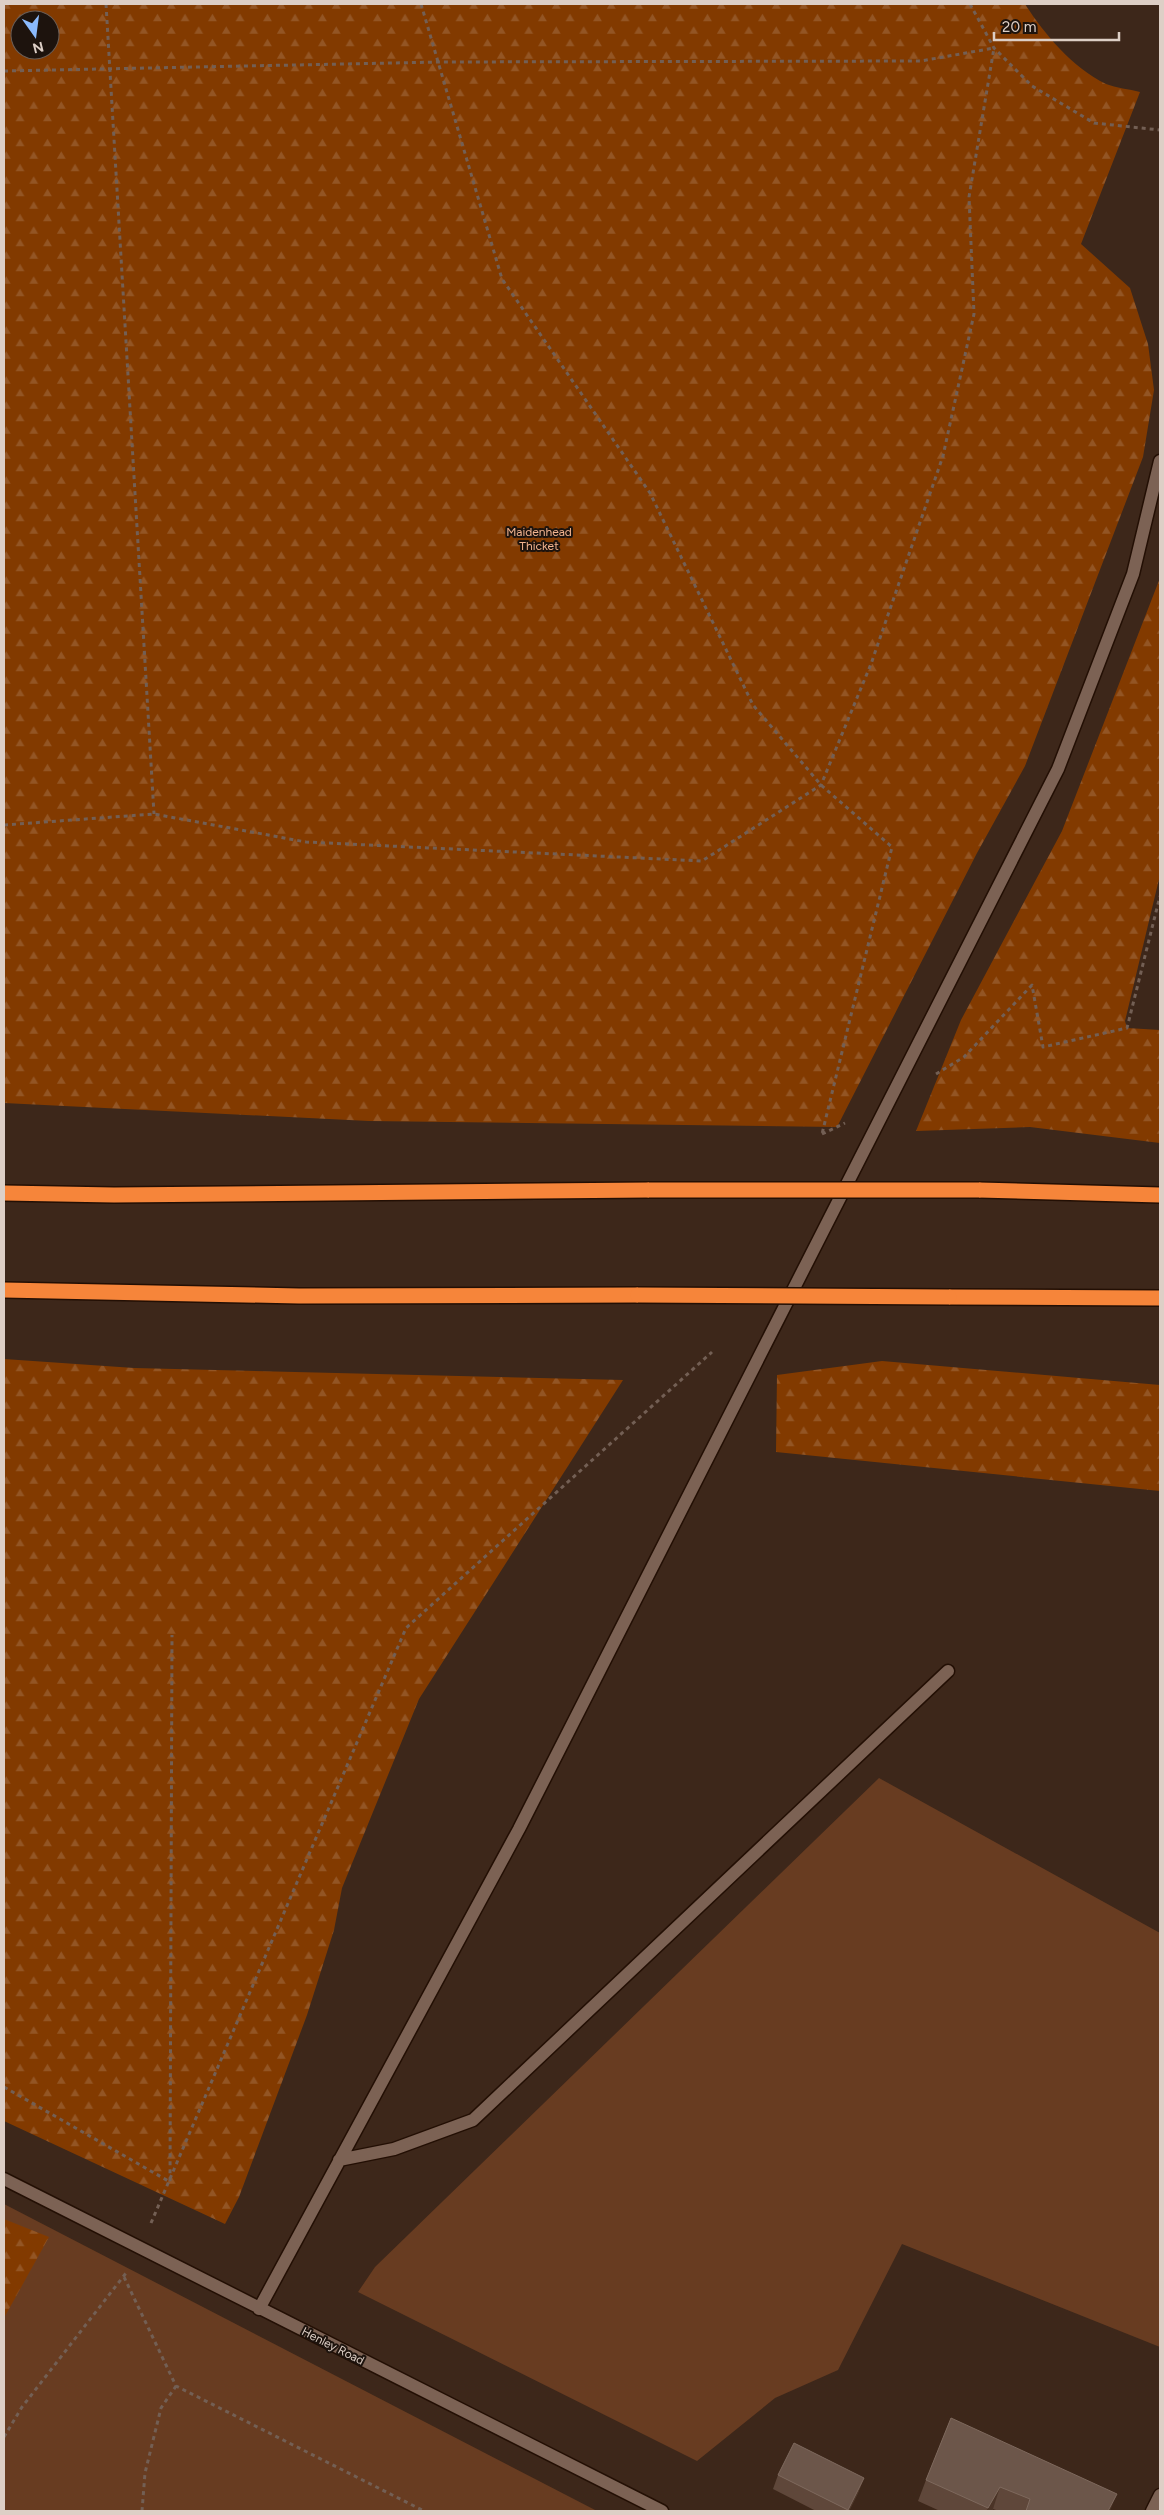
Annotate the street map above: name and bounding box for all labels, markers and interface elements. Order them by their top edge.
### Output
north arrow [10,10,60,60]
scale bar [994,10,1119,42]
text: 20 m [1002,18,1036,36]
text: N [31,38,45,57]
park label: Maidenhead Thicket [506,525,572,553]
street label: Henley Road [299,2324,367,2368]

